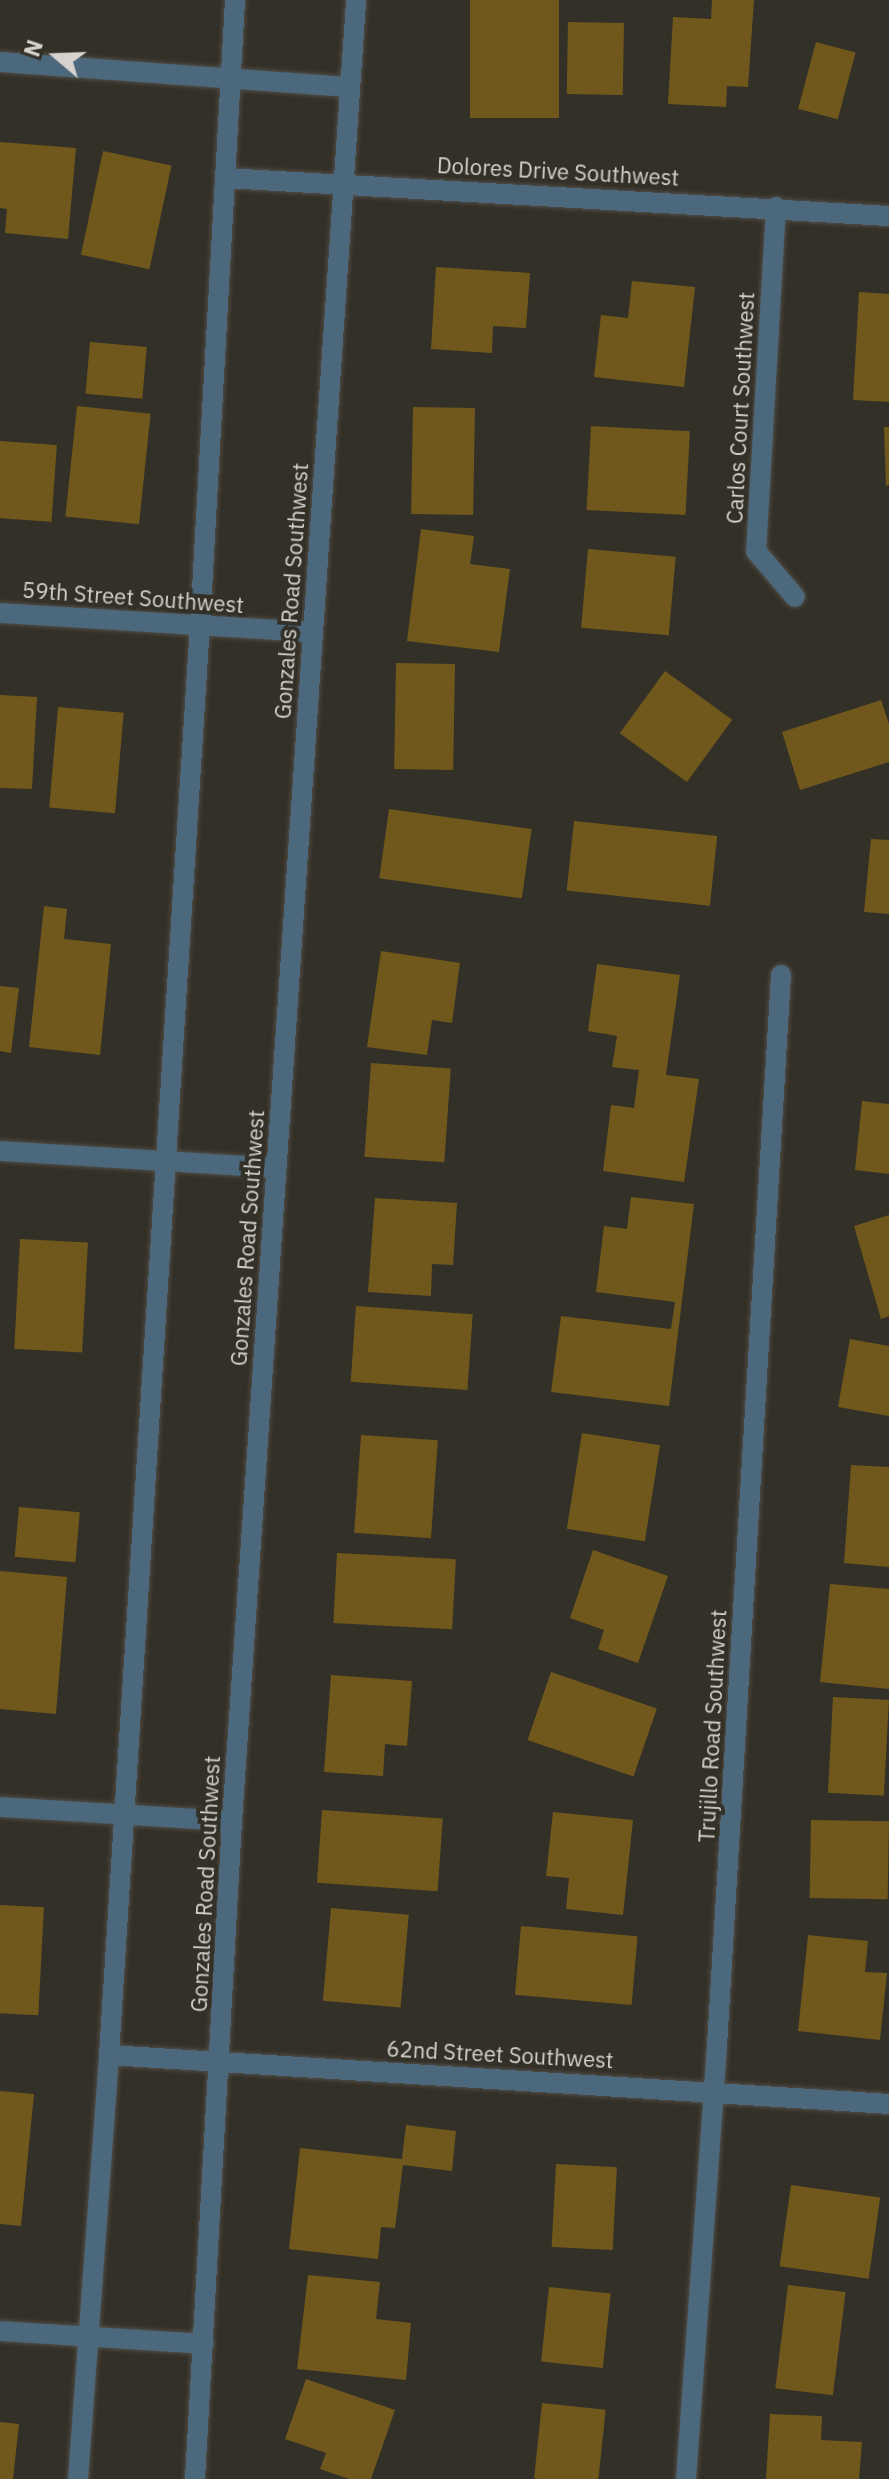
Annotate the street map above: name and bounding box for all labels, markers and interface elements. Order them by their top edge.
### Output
north arrow [16,16,96,96]
text: N [17,36,49,60]
street label: Dolores Drive Southwest [436,151,680,191]
street label: Carlos Court Southwest [721,291,759,525]
street label: Gonzales Road Southwest [269,462,313,720]
street label: 59th Street Southwest [21,576,245,618]
street label: Gonzales Road Southwest [225,1109,269,1367]
street label: Trujillo Road Southwest [693,1609,731,1843]
street label: Gonzales Road Southwest [185,1755,225,2013]
street label: 62nd Street Southwest [386,2035,614,2073]

